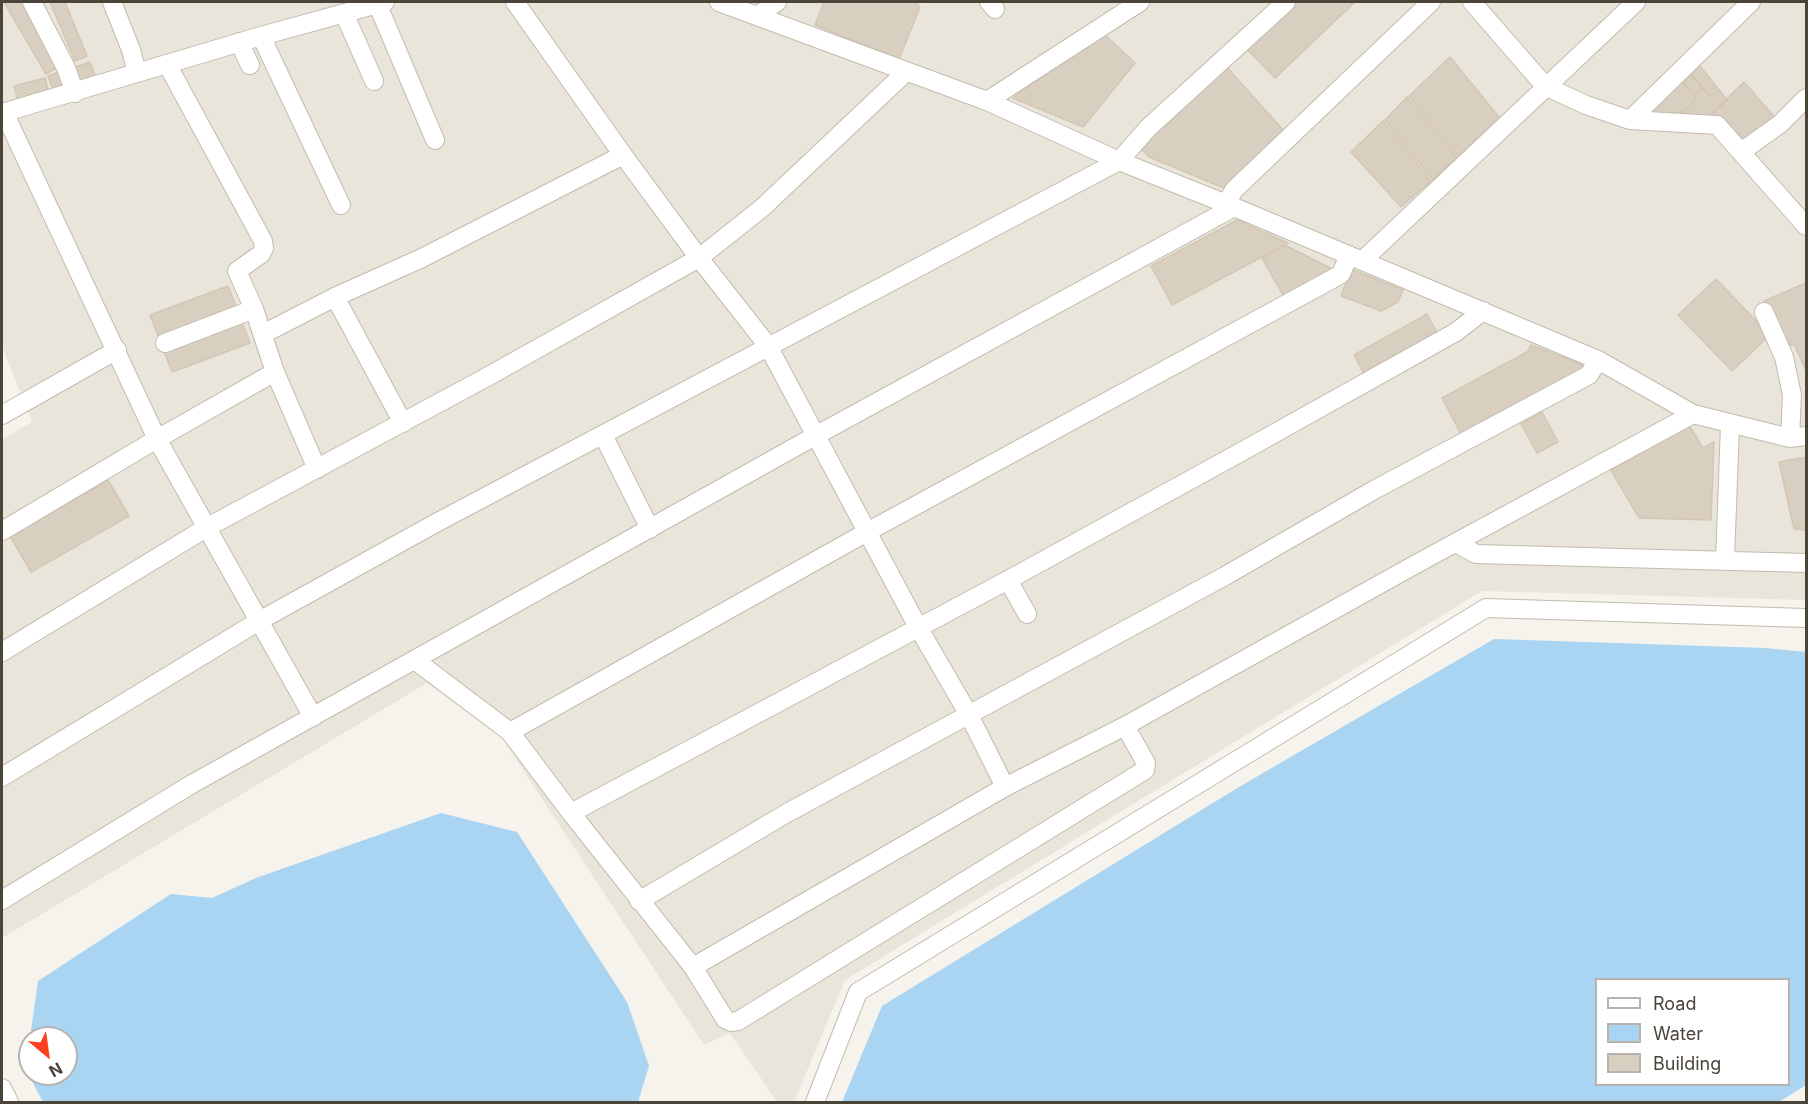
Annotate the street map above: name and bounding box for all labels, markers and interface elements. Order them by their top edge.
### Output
legend [1595,978,1790,1086]
text: Road [1653,993,1696,1014]
text: Water [1653,1023,1703,1044]
north arrow [18,1026,78,1086]
text: Building [1653,1053,1721,1074]
text: N [46,1058,66,1082]

